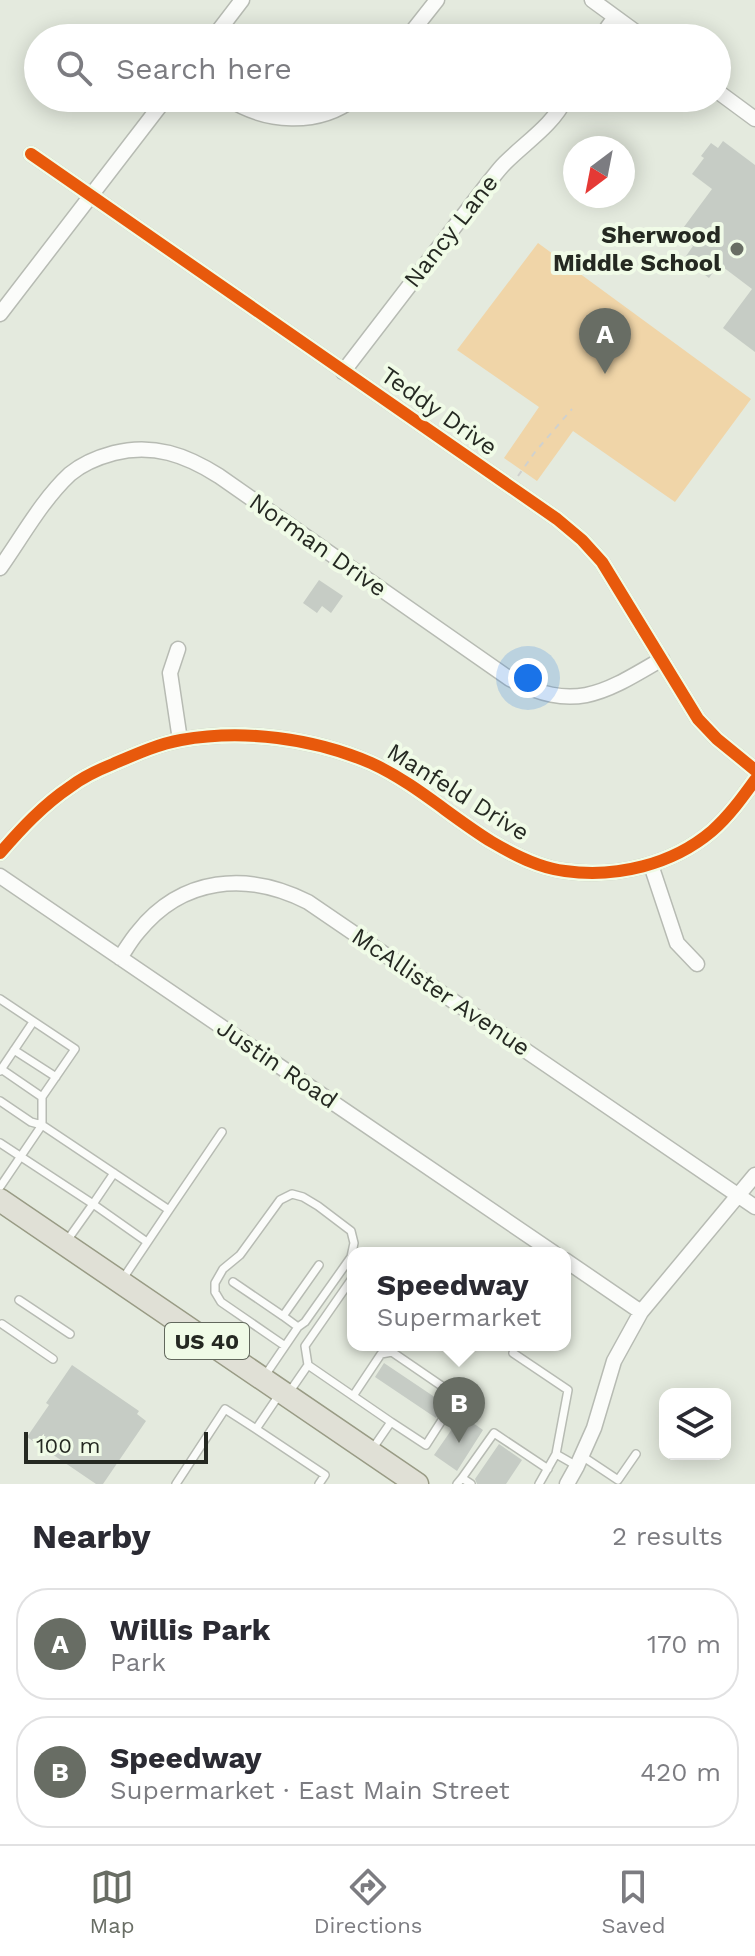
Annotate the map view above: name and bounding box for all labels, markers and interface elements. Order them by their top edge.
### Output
search box [24,24,731,112]
icon: search [52,46,96,90]
text: Search here [116,51,292,86]
north arrow [563,136,635,208]
street label: Nancy Lane [398,169,504,293]
place label: Sherwood Middle School [553,221,721,277]
marker: Sherwood Middle School [728,240,746,258]
pin: A [579,308,631,374]
street label: Teddy Drive [375,361,503,461]
street label: Norman Drive [244,487,392,603]
your location [508,658,548,698]
street label: Manfeld Drive [382,737,534,847]
street label: McAllister Avenue [347,922,535,1062]
street label: Justin Road [212,1014,342,1114]
popup [347,1247,571,1351]
text: Speedway [377,1267,529,1302]
text: Supermarket [377,1302,541,1332]
road number: US 40 [165,1323,249,1359]
pin: B [433,1377,485,1443]
map controls [659,1388,731,1460]
button: layers [659,1388,731,1460]
scale bar [24,1428,208,1464]
text: 100 m [36,1433,100,1458]
text: Nearby [32,1516,151,1556]
text: 2 results [612,1521,723,1551]
text: Willis Park [110,1612,271,1647]
text: A [51,1629,69,1659]
text: 170 m [647,1629,721,1659]
text: Park [110,1647,166,1677]
text: Speedway [110,1740,262,1775]
text: B [51,1757,69,1787]
text: 420 m [640,1757,721,1787]
text: Supermarket · East Main Street [110,1775,510,1805]
tab: Map [90,1865,134,1938]
tab: Directions [314,1865,422,1938]
tab: Saved [602,1865,665,1938]

